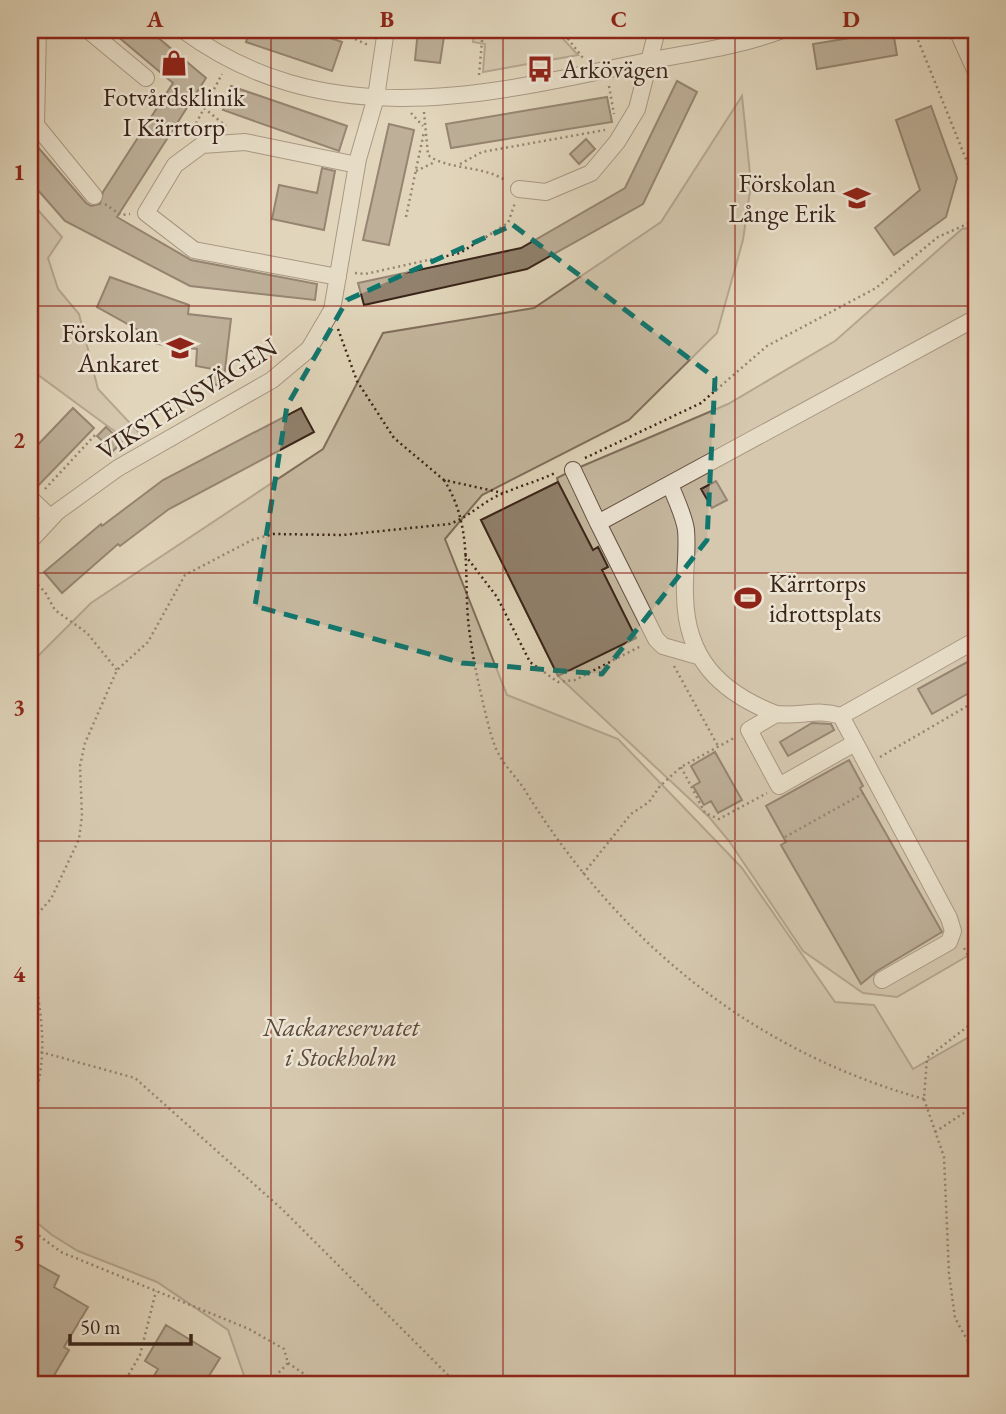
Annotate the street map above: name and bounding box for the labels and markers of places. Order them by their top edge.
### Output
shop icon: Fotvårdsklinik I Kärrtorp [159,48,189,78]
place label: Arkövägen [560,52,669,86]
bus stop icon: Arkövägen [525,54,555,84]
place label: Fotvårdsklinik I Kärrtorp [103,80,246,144]
place label: Förskolan Långe Erik [728,166,837,230]
school or university icon: Förskolan Långe Erik [842,183,872,213]
place label: Förskolan Ankaret [61,316,159,380]
school or university icon: Förskolan Ankaret [165,333,195,363]
place label: Kärrtorps idrottsplats [769,566,881,630]
sports icon: Kärrtorps idrottsplats [733,583,763,613]

